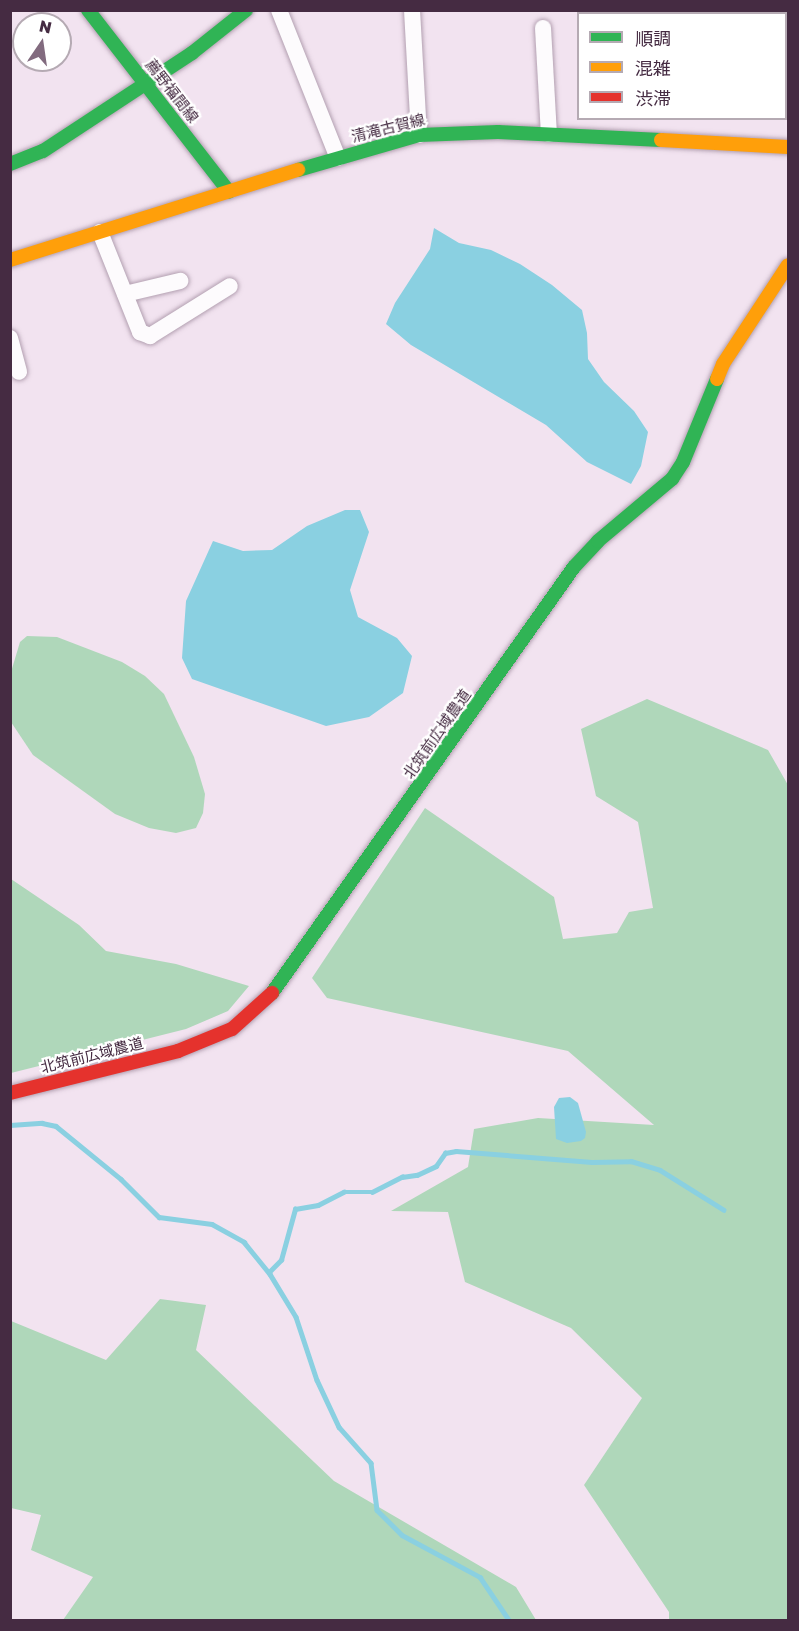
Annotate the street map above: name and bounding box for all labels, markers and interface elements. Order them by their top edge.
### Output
north arrow [12,12,72,72]
legend [577,12,787,120]
text: N [37,15,54,38]
text: 順調 [635,27,671,49]
street label: 薦野福間線 [142,56,202,126]
text: 混雑 [635,57,671,79]
text: 渋滞 [635,87,671,109]
street label: 清滝古賀線 [349,110,427,146]
street label: 北筑前広域農道 [400,686,474,782]
street label: 北筑前広域農道 [39,1034,145,1076]

